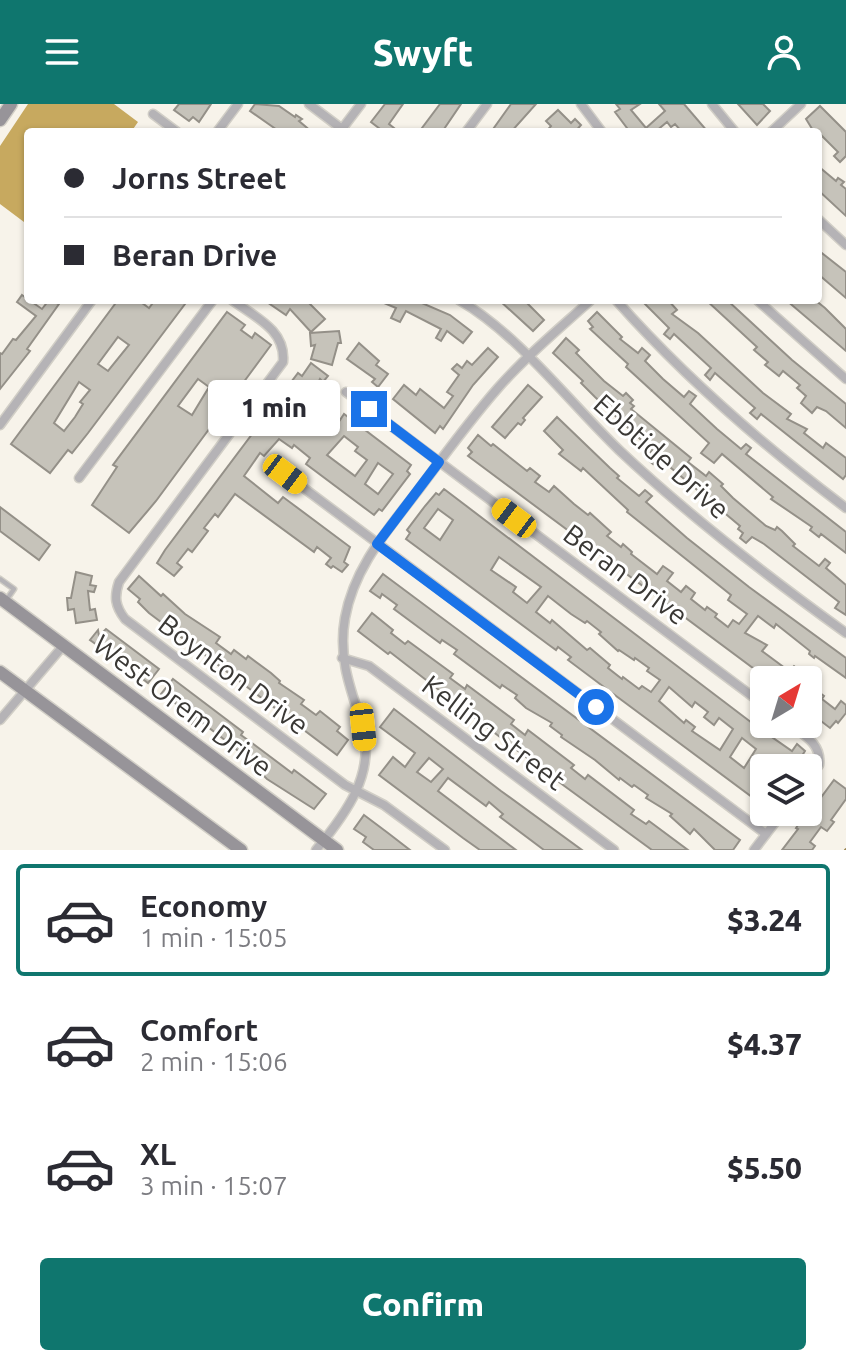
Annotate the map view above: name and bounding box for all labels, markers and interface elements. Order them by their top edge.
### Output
icon: menu [40,30,84,74]
icon: person [762,30,806,74]
text: Swyft [373,32,473,73]
text: Jorns Street [112,161,286,195]
text: Beran Drive [112,238,277,272]
callout: 1 min [209,381,341,437]
street label: Ebbtide Drive [588,387,736,525]
route end [351,391,387,427]
text: 1 min [241,393,307,422]
car [259,450,311,498]
car [488,494,540,542]
street label: Beran Drive [558,517,694,631]
street label: Boynton Drive [153,608,315,740]
street label: West Orem Drive [88,628,278,782]
north arrow [750,666,822,738]
map controls [750,666,822,826]
street label: Kelling Street [417,668,571,796]
route start [578,689,614,725]
car [349,702,377,752]
button: layers [750,754,822,826]
icon: car [44,884,116,956]
text: Economy [140,889,267,923]
text: $3.24 [727,903,802,937]
text: 1 min · 15:05 [140,923,288,952]
icon: car [44,1008,116,1080]
text: Comfort [140,1013,258,1047]
text: $4.37 [727,1027,802,1061]
text: 2 min · 15:06 [140,1047,288,1076]
icon: car [44,1132,116,1204]
text: XL [140,1137,176,1171]
text: $5.50 [727,1151,802,1185]
text: 3 min · 15:07 [140,1171,288,1200]
button: Confirm [40,1258,806,1350]

